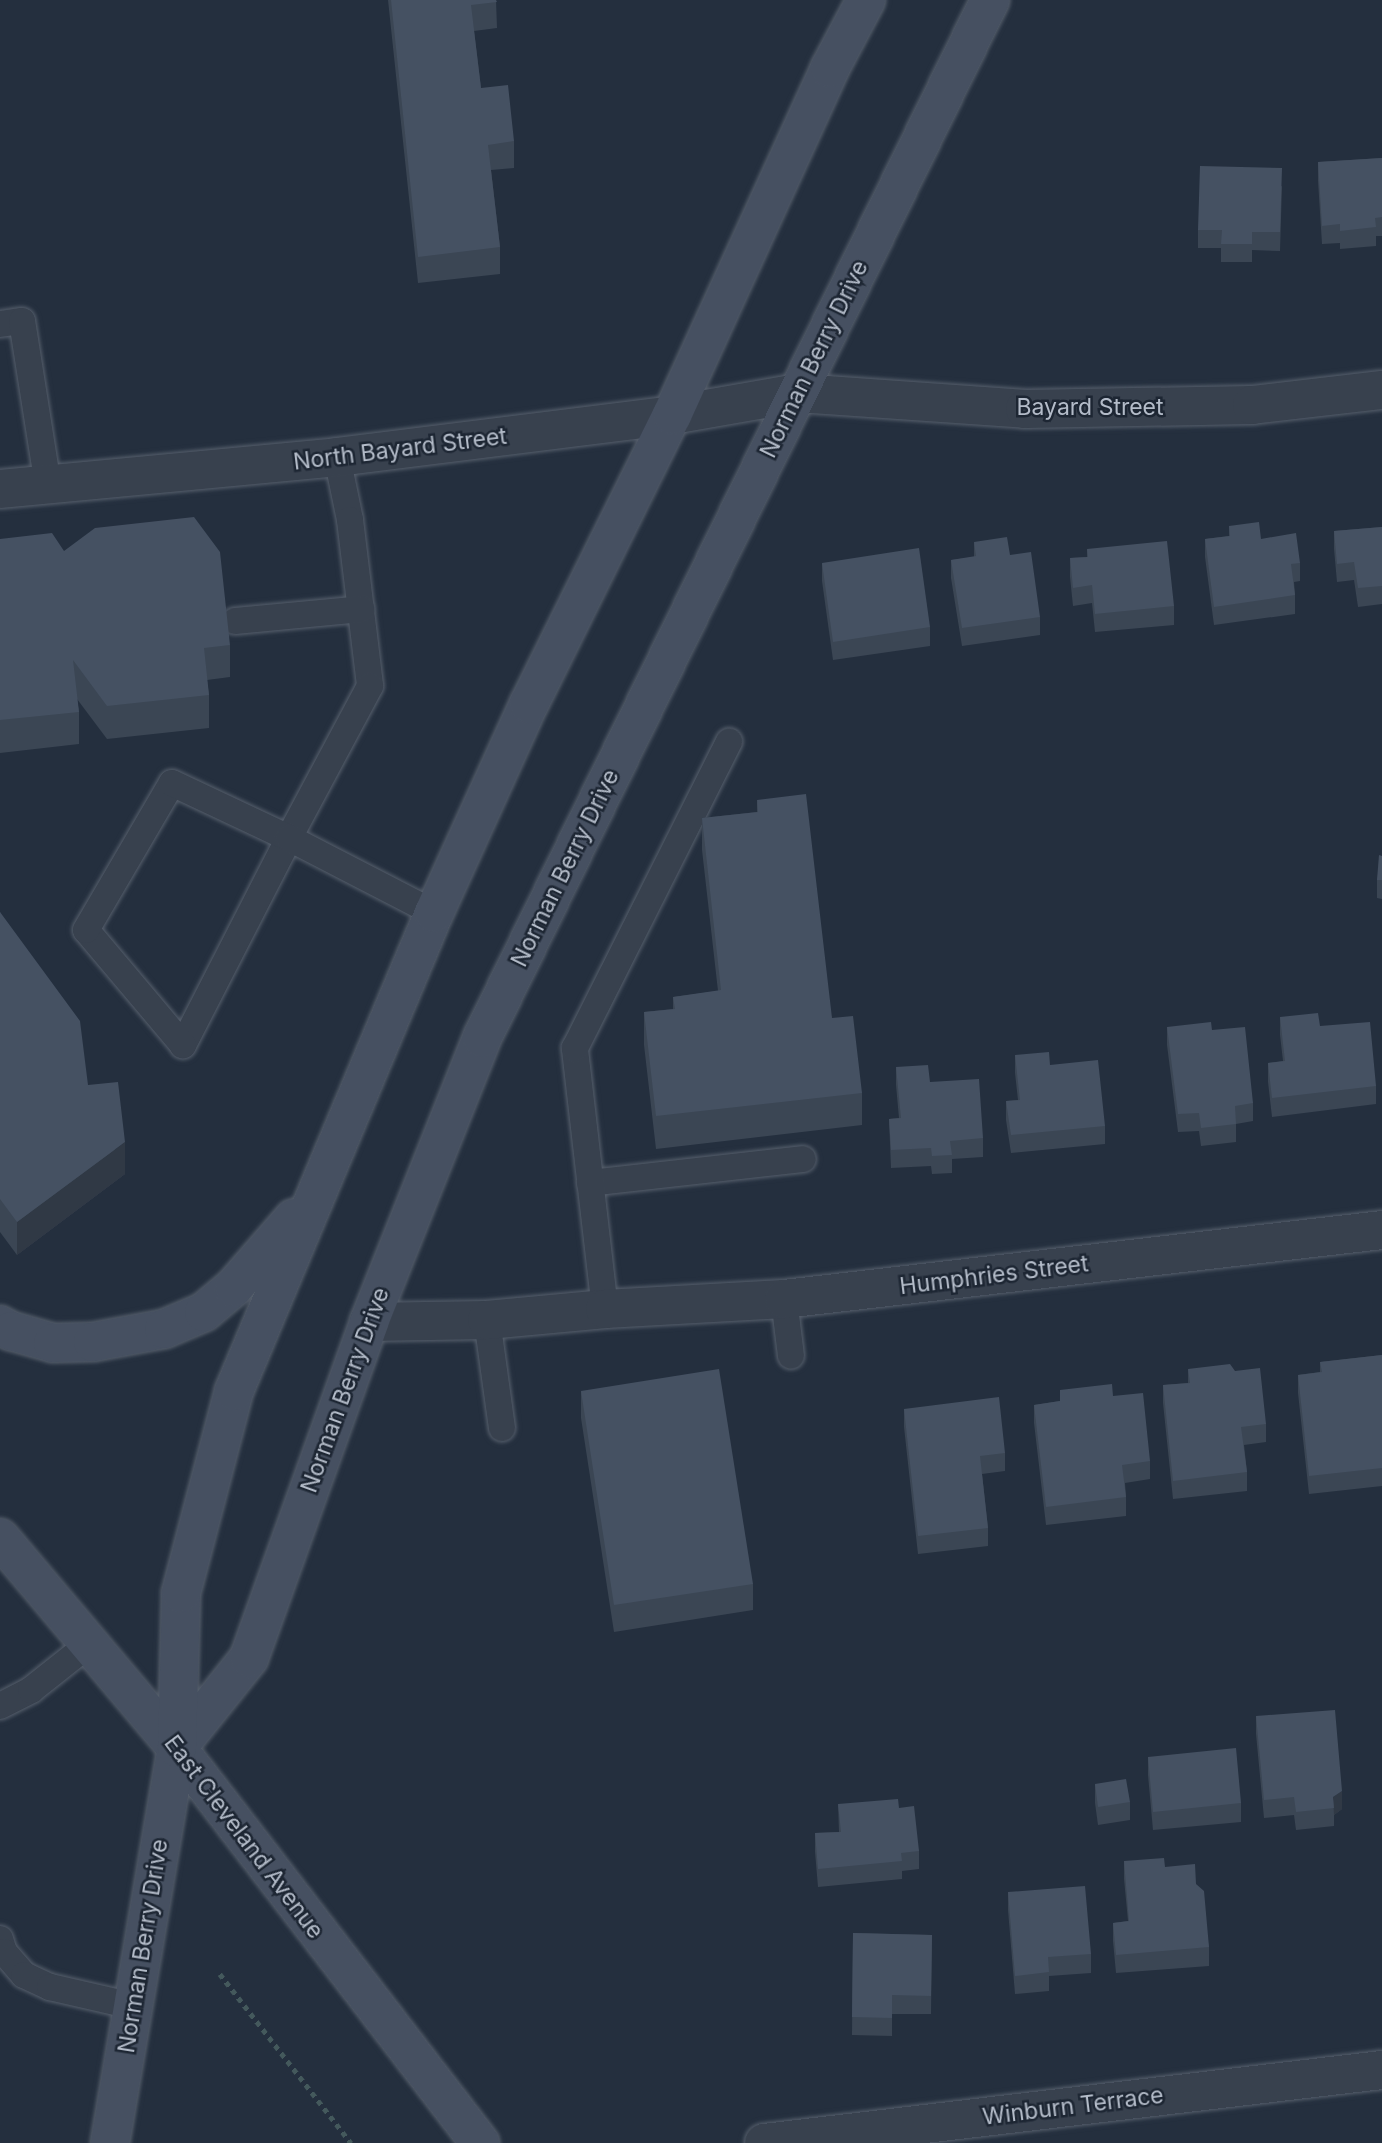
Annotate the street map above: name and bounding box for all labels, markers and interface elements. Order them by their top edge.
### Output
street label: Norman Berry Drive [754,256,874,462]
street label: Bayard Street [1016,393,1164,421]
street label: North Bayard Street [292,422,508,476]
street label: Norman Berry Drive [505,765,625,971]
street label: Humphries Street [898,1250,1090,1300]
street label: Norman Berry Drive [295,1284,395,1496]
street label: East Cleveland Avenue [159,1730,329,1944]
street label: Norman Berry Drive [112,1837,174,2055]
street label: Winburn Terrace [981,2081,1165,2131]

